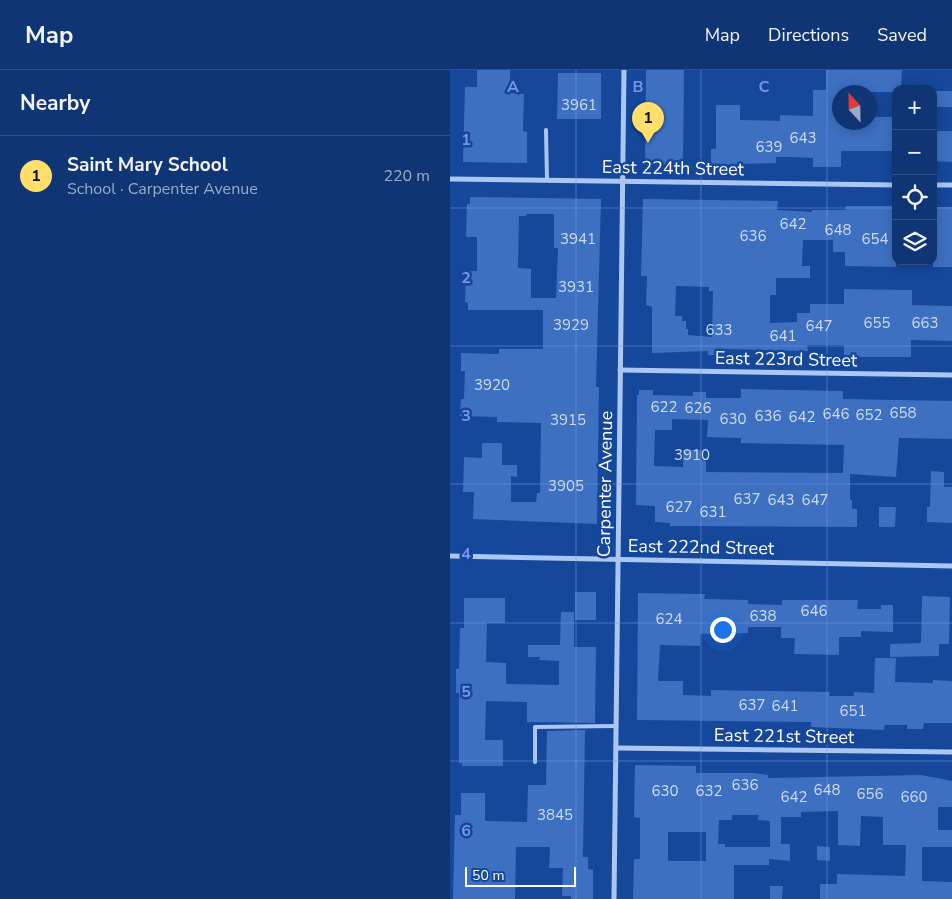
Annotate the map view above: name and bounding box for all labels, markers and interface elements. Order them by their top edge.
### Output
text: Map [25,19,73,51]
text: Map [705,23,740,47]
text: Directions [768,23,849,47]
text: Saved [877,23,927,47]
text: A [507,76,519,98]
text: B [632,76,644,98]
text: C [759,76,770,98]
north arrow [832,85,877,130]
map controls [892,85,937,265]
button: + [892,85,937,130]
text: Nearby [20,89,90,117]
house number: 3961 [561,95,597,115]
pin: 1 [632,102,664,143]
house number: 643 [789,128,817,148]
text: 1 [461,129,471,151]
button: − [892,130,937,175]
house number: 639 [755,137,783,157]
text: Saint Mary School [67,152,228,178]
street label: East 224th Street [602,155,745,181]
text: 1 [31,165,41,187]
text: 220 m [383,165,430,187]
button: locate [892,175,937,220]
text: School · Carpenter Avenue [67,178,258,200]
house number: 642 [779,214,807,234]
house number: 648 [824,220,852,240]
button: layers [892,220,937,265]
house number: 636 [739,226,767,246]
house number: 3941 [560,229,596,249]
house number: 654 [861,229,889,249]
text: 2 [461,267,471,289]
house number: 3931 [558,277,594,297]
house number: 655 [863,313,891,333]
house number: 663 [911,313,939,333]
house number: 3929 [553,315,589,335]
house number: 647 [805,316,833,336]
house number: 633 [705,320,733,340]
house number: 641 [769,326,797,346]
street label: East 223rd Street [715,346,858,372]
house number: 3920 [474,375,510,395]
house number: 622 [650,397,678,417]
house number: 626 [684,398,712,418]
house number: 658 [889,403,917,423]
house number: 646 [822,404,850,424]
text: 3 [461,405,471,427]
house number: 652 [855,405,883,425]
house number: 636 [754,406,782,426]
house number: 642 [788,407,816,427]
house number: 630 [719,409,747,429]
house number: 3915 [550,410,586,430]
street label: Carpenter Avenue [592,411,618,557]
house number: 3910 [674,445,710,465]
house number: 3905 [548,476,584,496]
house number: 637 [733,489,761,509]
house number: 643 [767,490,795,510]
house number: 647 [801,490,829,510]
house number: 627 [665,497,693,517]
house number: 631 [699,502,727,522]
street label: East 222nd Street [628,534,775,560]
text: 4 [461,543,471,565]
house number: 646 [800,601,828,621]
house number: 638 [749,606,777,626]
house number: 624 [655,609,683,629]
your location [710,617,736,643]
text: 5 [461,681,471,703]
house number: 637 [738,695,766,715]
house number: 641 [771,696,799,716]
house number: 651 [839,701,867,721]
street label: East 221st Street [714,723,855,749]
house number: 636 [731,775,759,795]
house number: 648 [813,780,841,800]
house number: 630 [651,781,679,801]
house number: 632 [695,781,723,801]
house number: 656 [856,784,884,804]
house number: 642 [780,787,808,807]
house number: 660 [900,787,928,807]
house number: 3845 [537,805,573,825]
text: 6 [461,820,471,842]
scale bar [465,864,576,887]
text: 50 m [472,866,504,885]

